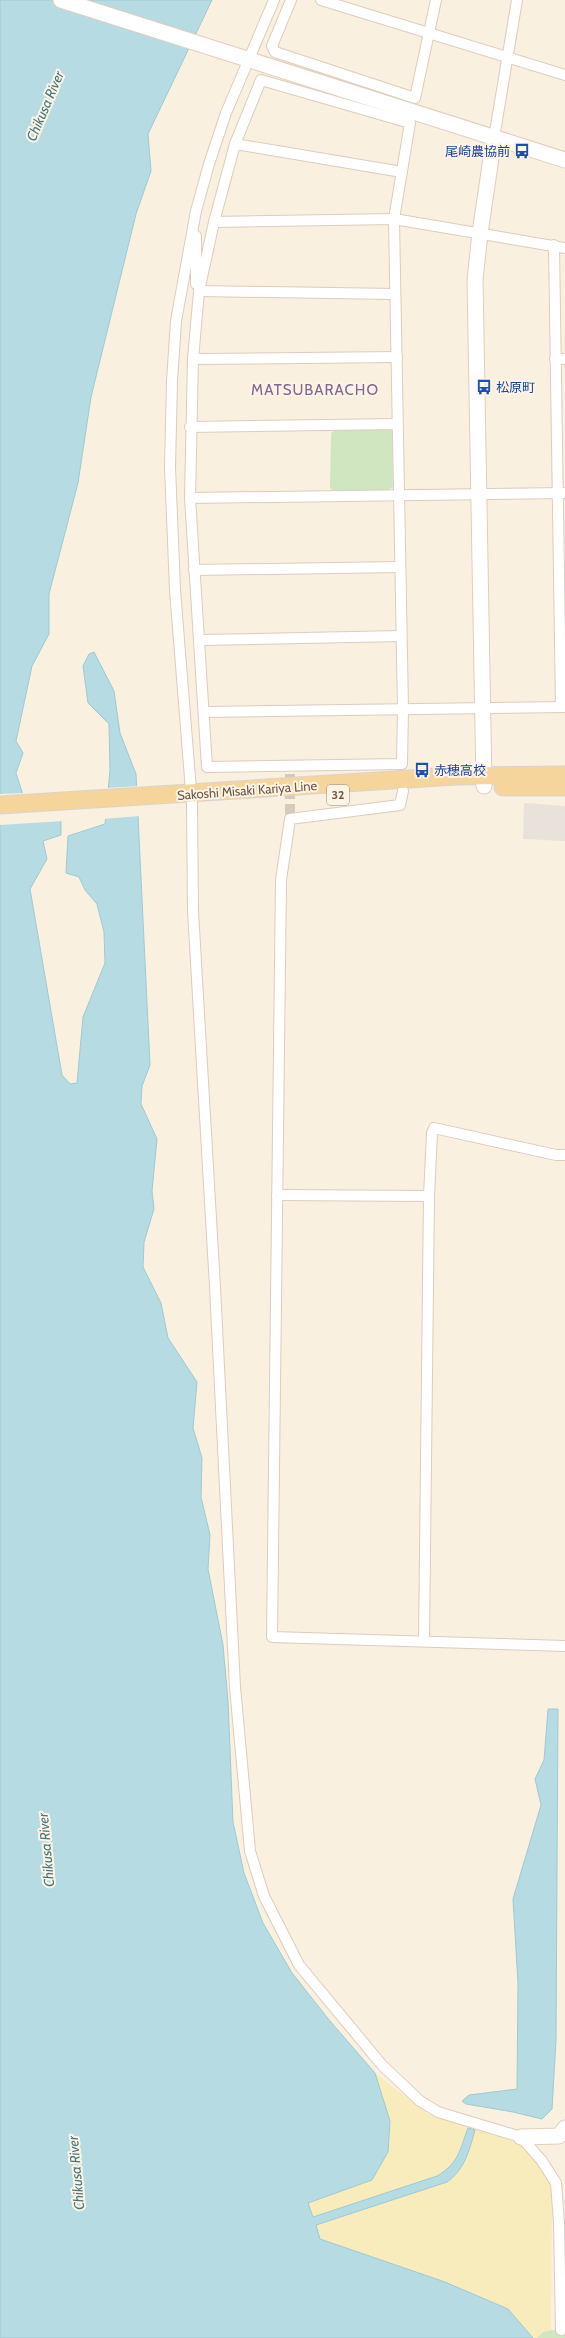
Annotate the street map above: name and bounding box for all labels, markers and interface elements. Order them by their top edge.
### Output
water label: Chikusa River [22,68,68,144]
bus stop icon: 尾崎農協前 [513,142,531,160]
place label: 尾崎農協前 [445,143,510,159]
bus stop icon: 松原町 [475,378,493,396]
place label: 松原町 [496,379,535,395]
district label: MATSUBARACHO [251,381,379,399]
bus stop icon: 赤穂高校 [413,761,431,779]
place label: 赤穂高校 [434,762,486,778]
street label: Sakoshi Misaki Kariya Line [176,777,318,803]
road number: 32 [327,785,349,805]
water label: Chikusa River [34,1811,58,1888]
water label: Chikusa River [64,2134,88,2211]

